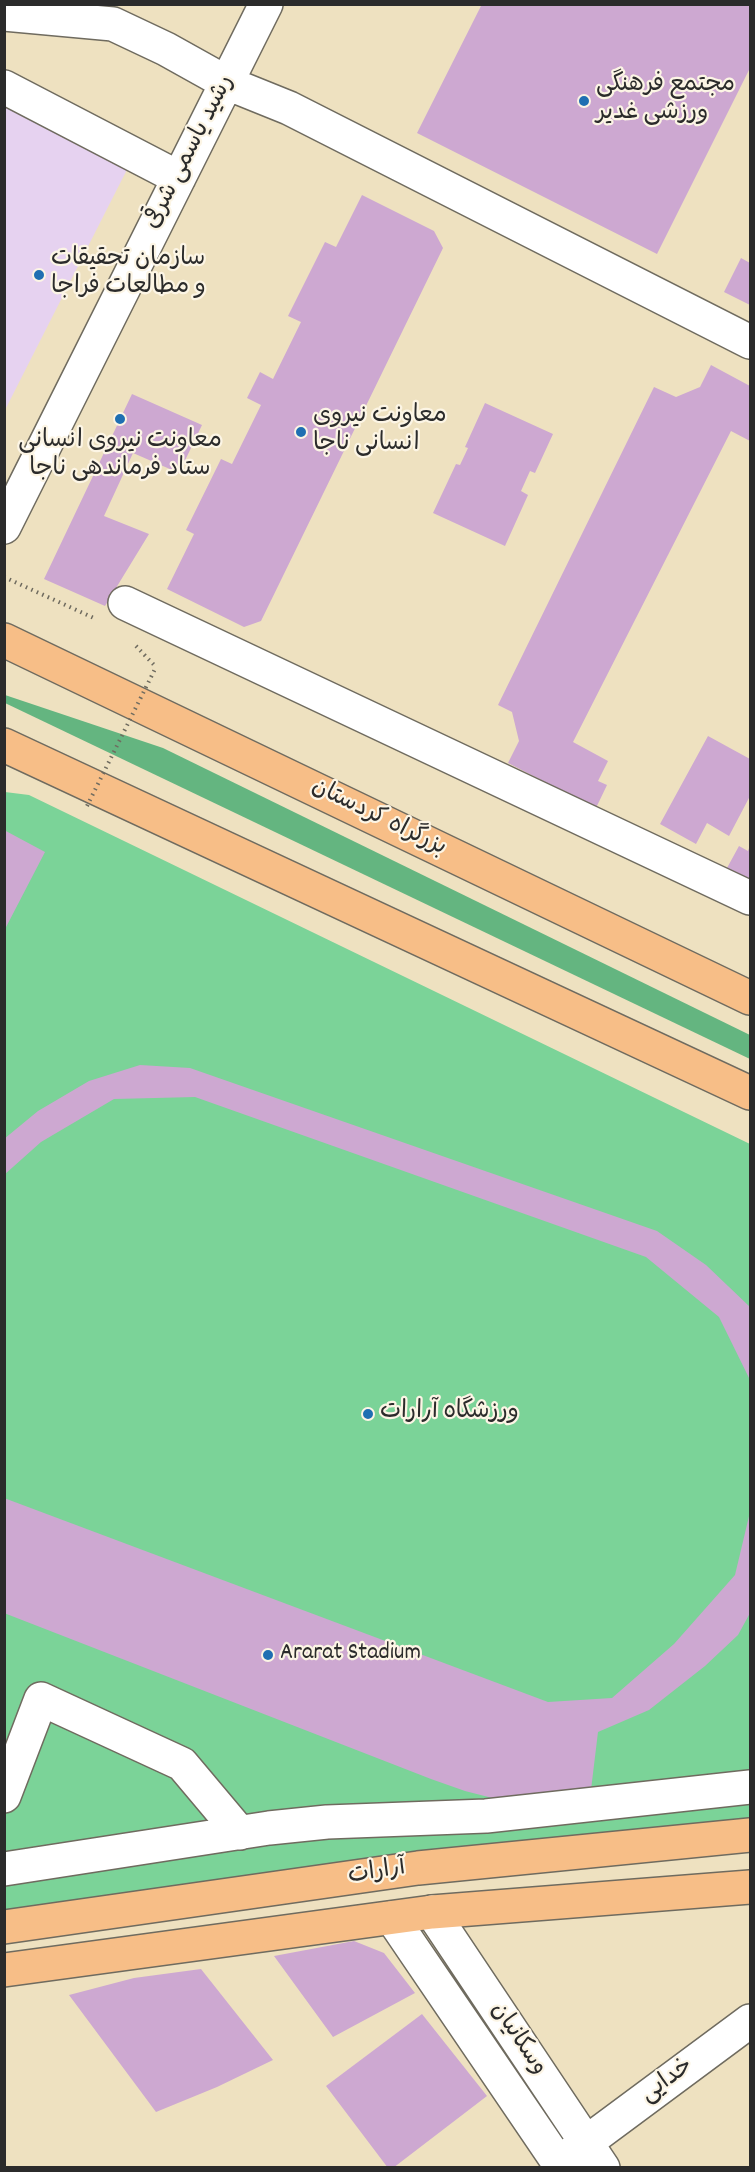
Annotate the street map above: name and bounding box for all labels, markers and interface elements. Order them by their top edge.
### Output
street label: رشید یاسمی شرقی [140,71,242,235]
place label: مجتمع فرهنگی ورزشی غدیر [596,73,735,129]
marker: مجتمع فرهنگی ورزشی غدیر [577,94,591,108]
place label: سازمان تحقیقات و مطالعات فراجا [51,247,206,303]
marker: سازمان تحقیقات و مطالعات فراجا [32,268,46,282]
place label: معاونت نیروی انسانی ناجا [313,404,447,460]
marker: معاونت نیروی انسانی ستاد فرماندهی ناجا [113,412,127,426]
marker: معاونت نیروی انسانی ناجا [294,425,308,439]
place label: معاونت نیروی انسانی ستاد فرماندهی ناجا [18,429,222,485]
street label: بزرگراه کردستان [306,774,450,864]
place label: ورزشگاه آرارات [380,1400,519,1428]
marker: ورزشگاه آرارات [361,1407,375,1421]
place label: Ararat Stadium [280,1641,421,1669]
marker: Ararat Stadium [261,1648,275,1662]
street label: آرارات [346,1855,408,1893]
street label: وسکانیان [482,1998,552,2082]
street label: خدایی [636,2053,700,2111]

